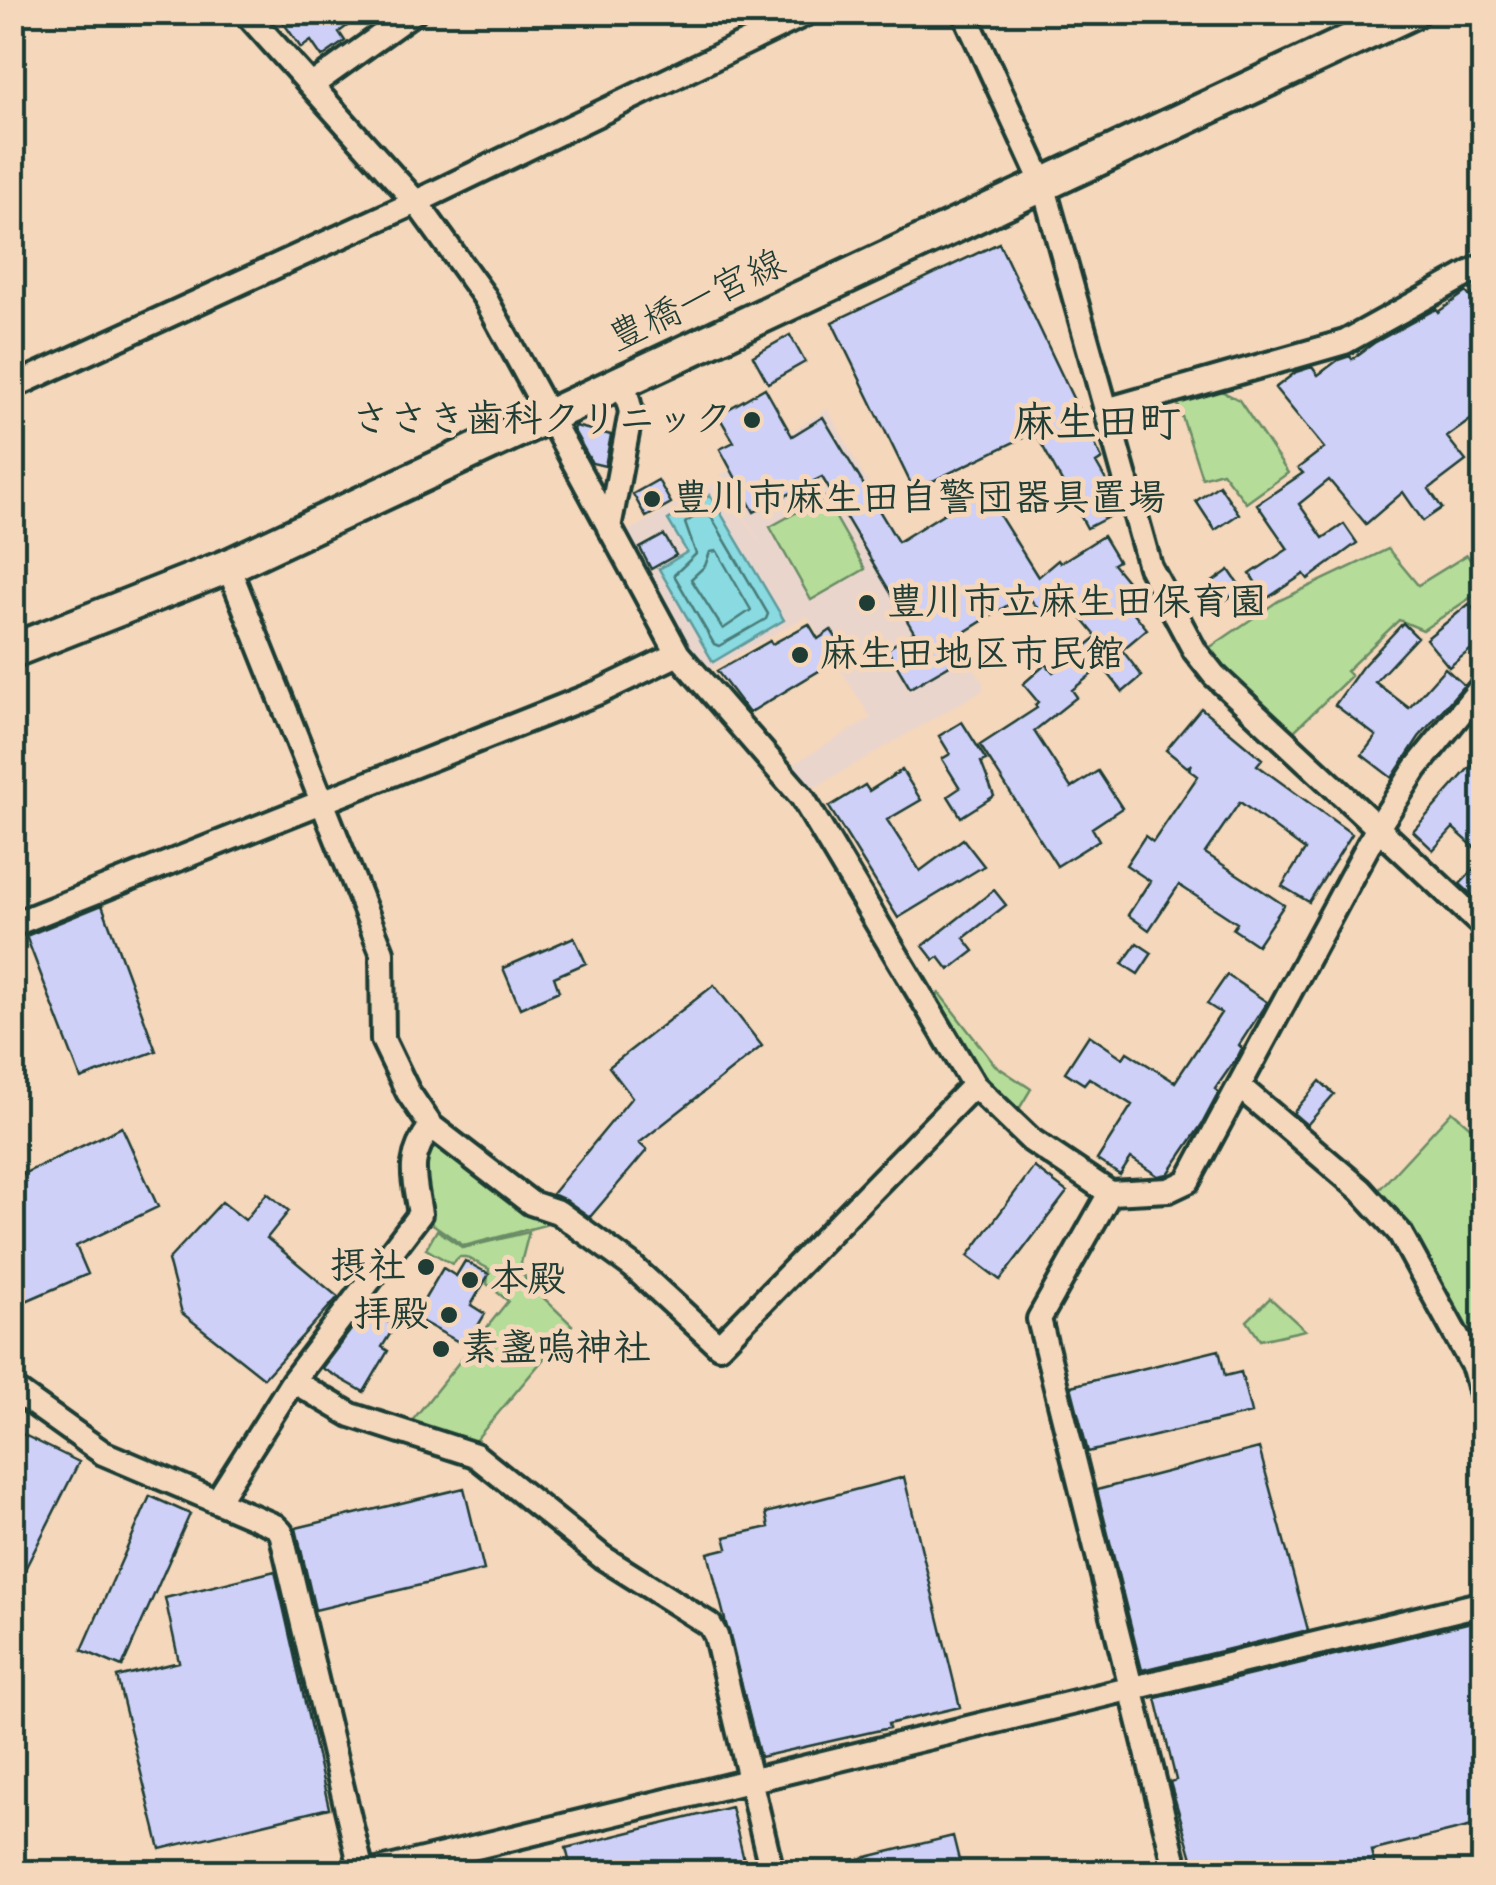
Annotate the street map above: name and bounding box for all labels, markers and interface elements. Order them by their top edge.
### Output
street label: 豊橋一宮線 [600,237,794,365]
place label: ささき歯科クリニック [352,394,732,446]
district label: 麻生田町 [1013,395,1181,453]
marker: ささき歯科クリニック [741,409,763,431]
place label: 豊川市麻生田自警団器具置場 [672,473,1166,525]
marker: 豊川市麻生田自警団器具置場 [641,488,663,510]
place label: 豊川市立麻生田保育園 [887,577,1267,629]
marker: 豊川市立麻生田保育園 [856,592,878,614]
place label: 麻生田地区市民館 [820,629,1124,681]
marker: 麻生田地区市民館 [789,644,811,666]
place label: 摂社 [330,1241,406,1293]
place label: 本殿 [490,1254,566,1306]
marker: 摂社 [415,1256,437,1278]
marker: 本殿 [459,1269,481,1291]
place label: 拝殿 [353,1289,429,1341]
marker: 拝殿 [438,1304,460,1326]
place label: 素盞嗚神社 [461,1323,651,1375]
marker: 素盞嗚神社 [430,1338,452,1360]

